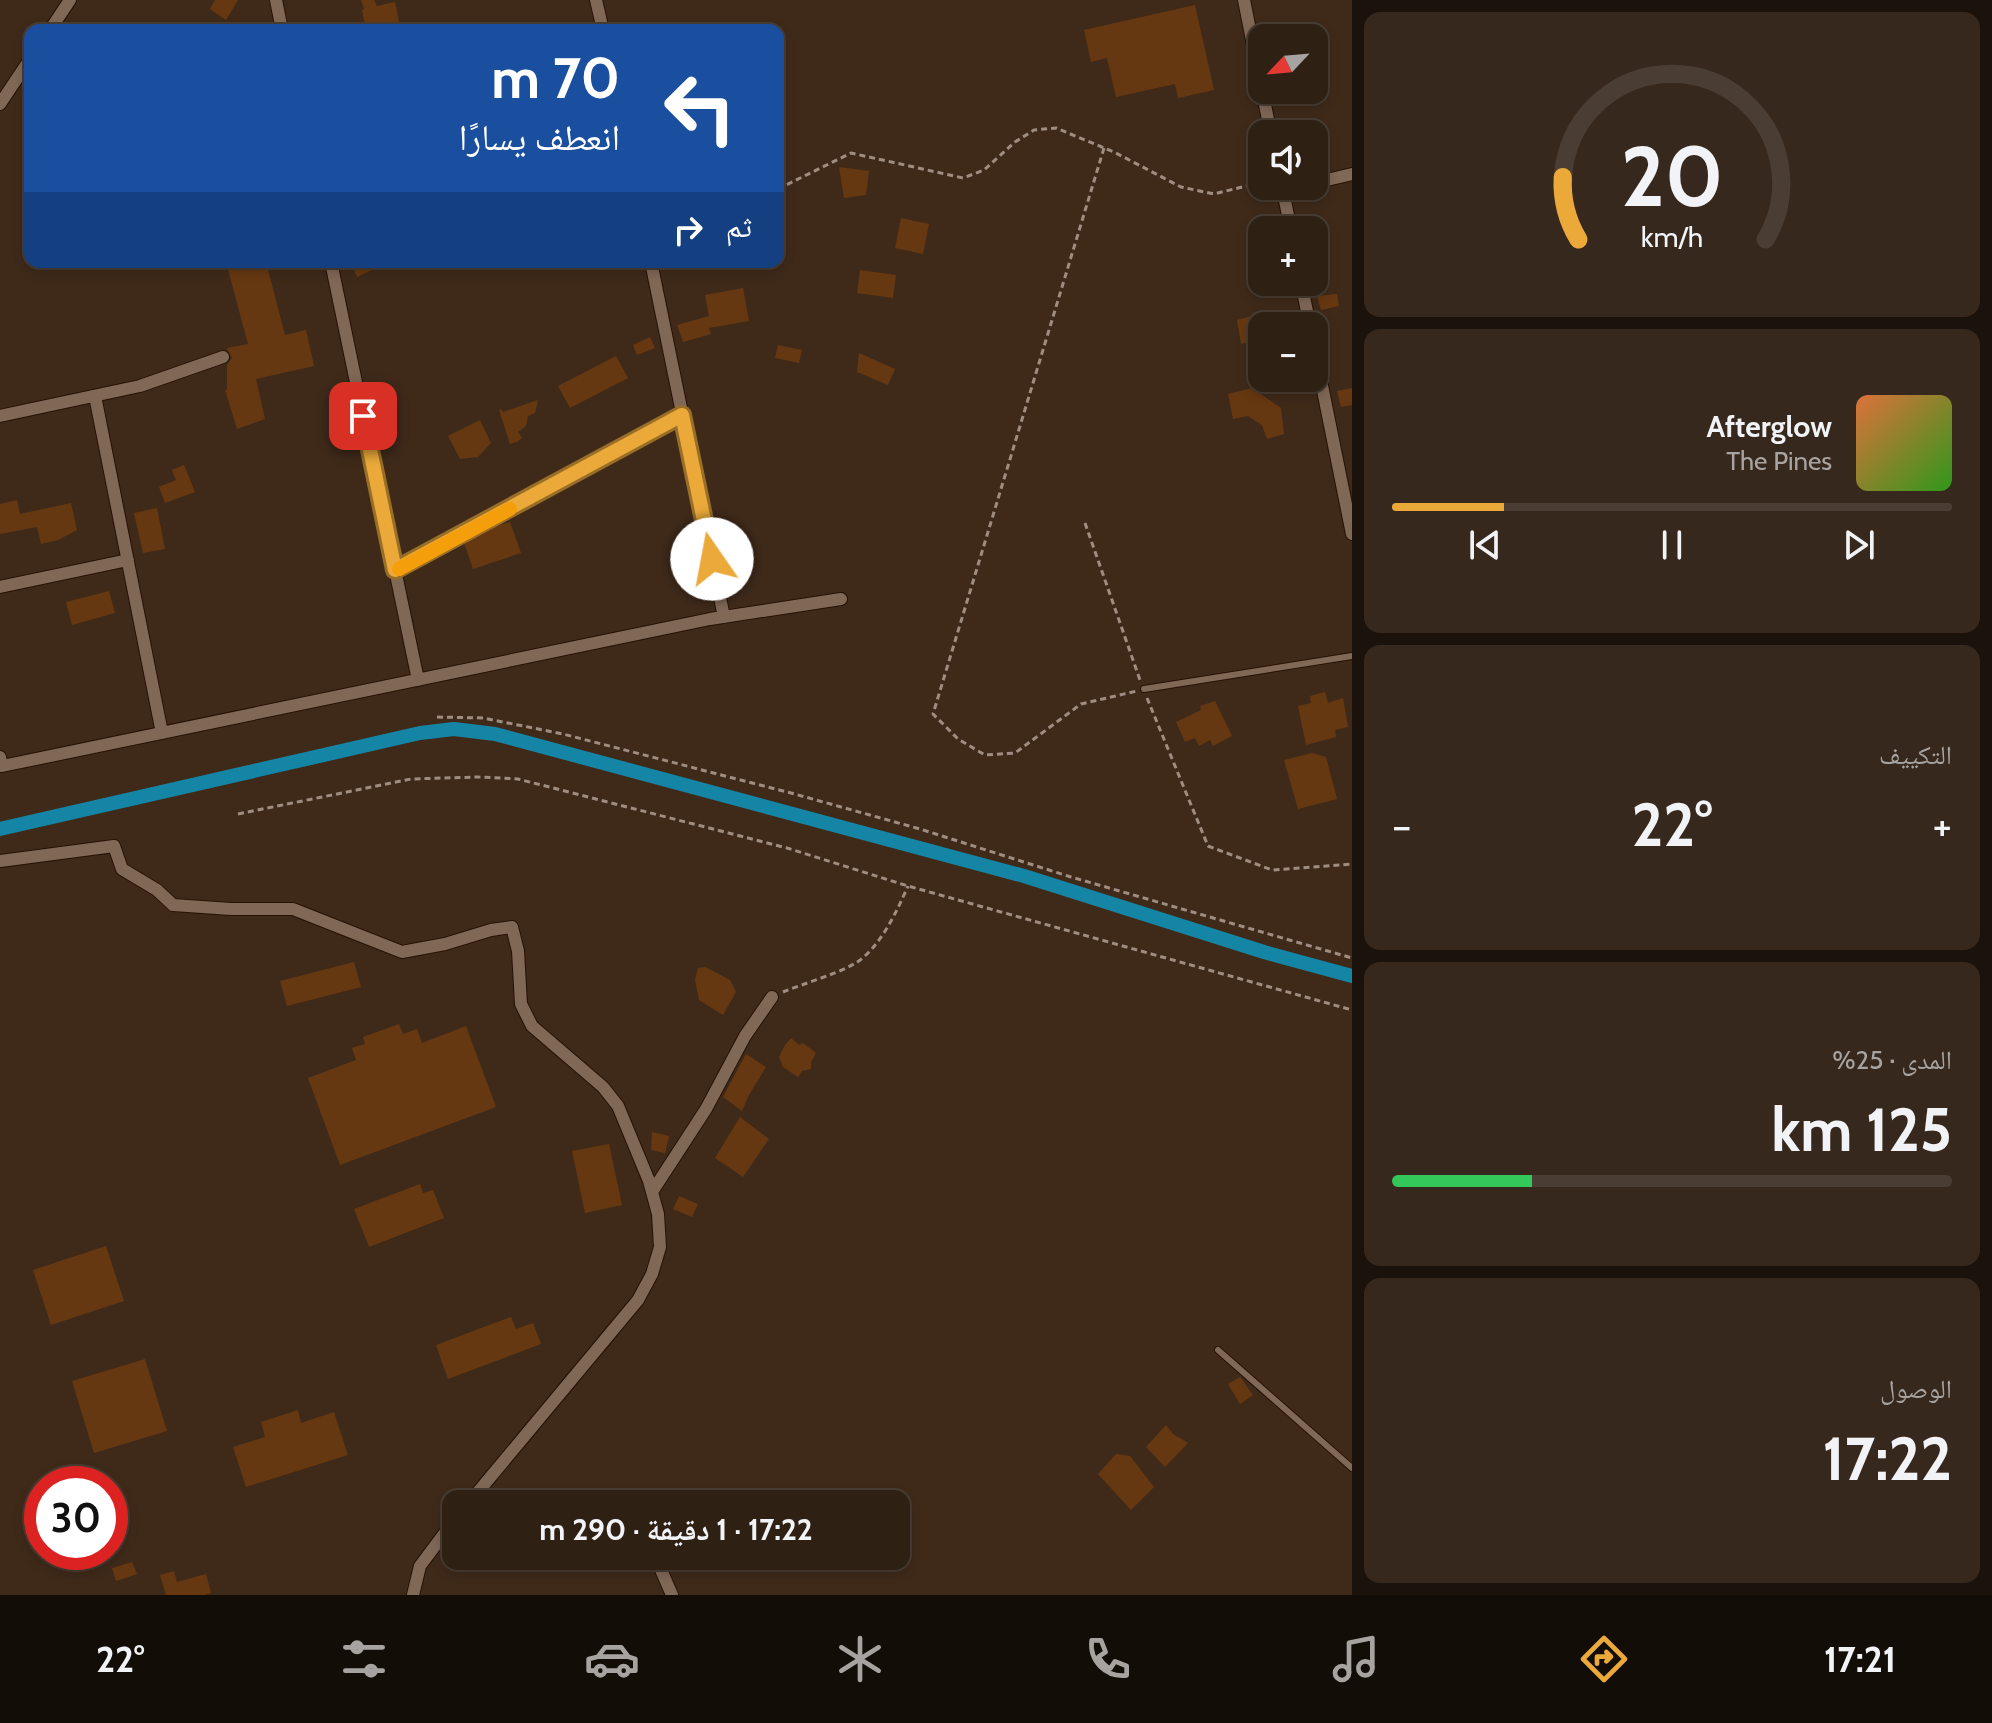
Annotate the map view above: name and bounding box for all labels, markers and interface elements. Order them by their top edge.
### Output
north arrow [1248,24,1328,104]
map controls [1248,24,1328,392]
text: 70 m [491,44,620,112]
icon: left [648,56,752,160]
text: انعطف يسارًا [459,115,620,159]
button: sound [1248,120,1328,200]
text: 20 [1621,126,1723,227]
icon: right [666,208,710,252]
text: ثم [726,208,752,245]
button: + [1248,216,1328,296]
text: km/h [1641,219,1703,254]
button: − [1248,312,1328,392]
pin [329,382,397,450]
icon: arrive [341,394,385,438]
text: Afterglow [1706,408,1832,445]
text: The Pines [1726,445,1832,477]
position arrow [670,517,754,601]
icon: previous [1463,523,1507,567]
icon: pause [1650,523,1694,567]
icon: next [1837,523,1881,567]
text: التكييف [1879,739,1952,771]
text: 22° [1632,788,1712,861]
text: − [1392,799,1411,852]
text: + [1933,799,1952,852]
text: المدى · 25% [1832,1044,1952,1076]
text: 125 km [1771,1093,1952,1166]
text: الوصول [1880,1373,1952,1405]
text: 17:22 [1822,1422,1952,1495]
speed limit sign: 30 [24,1466,128,1570]
text: 17:22 · 1 دقيقة · 290 m [539,1511,813,1548]
icon: filters [336,1631,392,1687]
icon: car [584,1631,640,1687]
icon: climate [832,1631,888,1687]
icon: phone [1080,1631,1136,1687]
icon: music [1328,1631,1384,1687]
icon: directions [1576,1631,1632,1687]
text: 22° [96,1637,145,1681]
text: 17:21 [1824,1637,1896,1681]

